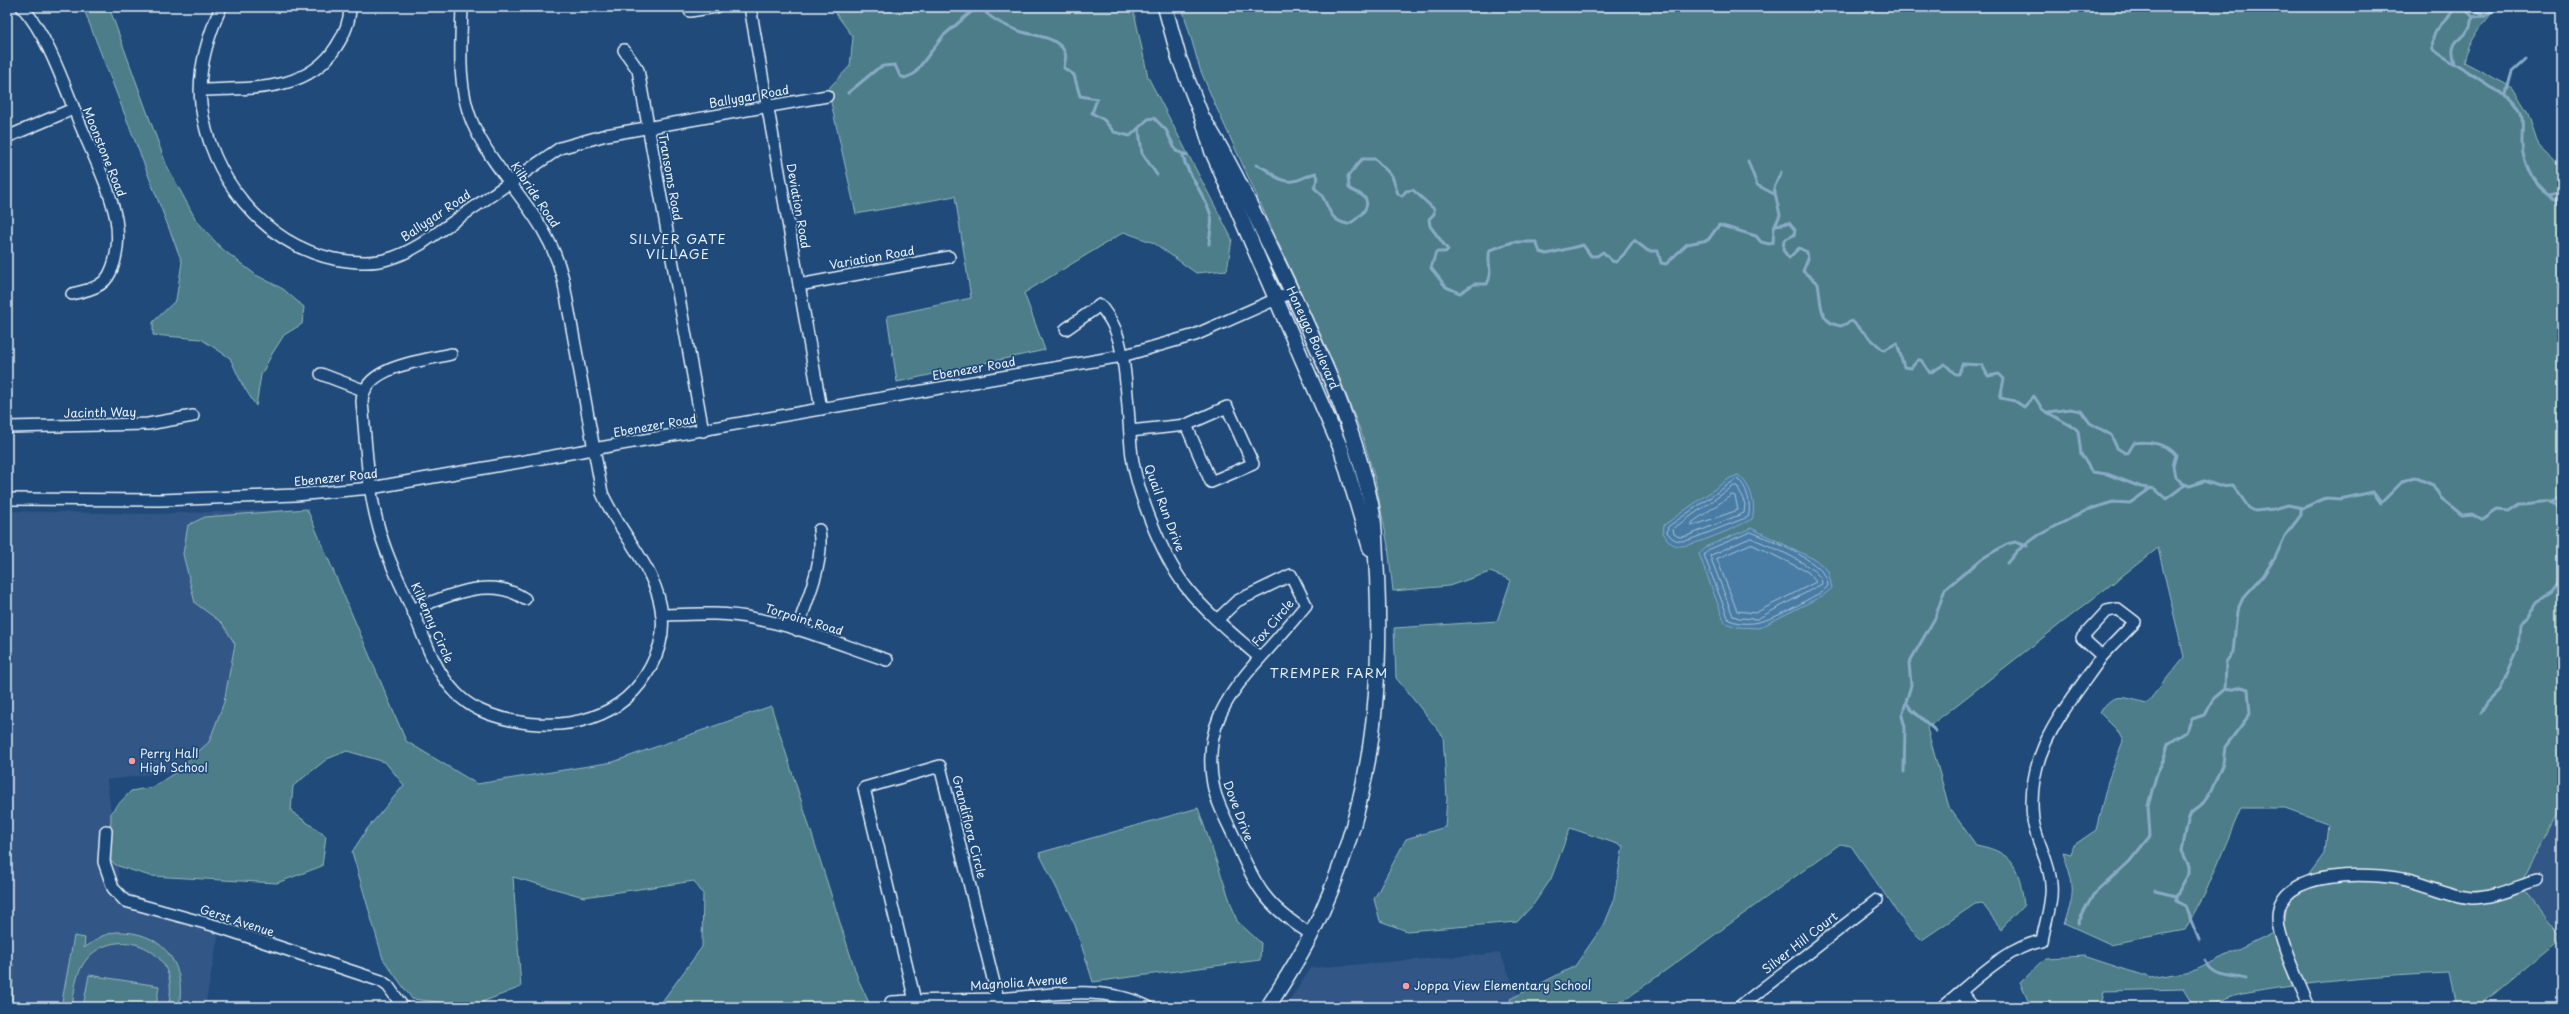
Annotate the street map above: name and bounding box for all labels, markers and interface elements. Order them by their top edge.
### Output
street label: Ballygar Road [707,80,790,112]
street label: Moonstone Road [79,104,131,199]
street label: Transoms Road [654,132,688,222]
street label: Kilbride Road [507,158,565,231]
street label: Deviation Road [783,162,815,250]
street label: Ballygar Road [397,185,474,245]
district label: SILVER GATE VILLAGE [629,229,727,263]
street label: Variation Road [828,241,916,273]
street label: Honeygo Boulevard [1282,283,1344,392]
street label: Ebenezer Road [931,352,1017,384]
street label: Jacinth Way [64,402,136,422]
street label: Ebenezer Road [612,409,698,441]
street label: Quail Run Drive [1140,461,1190,554]
street label: Ebenezer Road [293,464,379,490]
street label: Kilkenny Circle [407,579,459,666]
street label: Fox Circle [1247,594,1298,650]
street label: Torpoint Road [763,599,846,639]
district label: TREMPER FARM [1270,663,1388,682]
place label: Perry Hall High School [140,744,208,776]
marker: Perry Hall High School [127,756,137,766]
street label: Grandiflora Circle [948,773,992,881]
street label: Dove Drive [1219,778,1259,843]
street label: Gerst Avenue [198,900,277,941]
street label: Silver Hill Court [1758,907,1841,978]
street label: Magnolia Avenue [969,970,1069,994]
place label: Joppa View Elementary School [1414,976,1591,994]
marker: Joppa View Elementary School [1401,981,1411,991]

